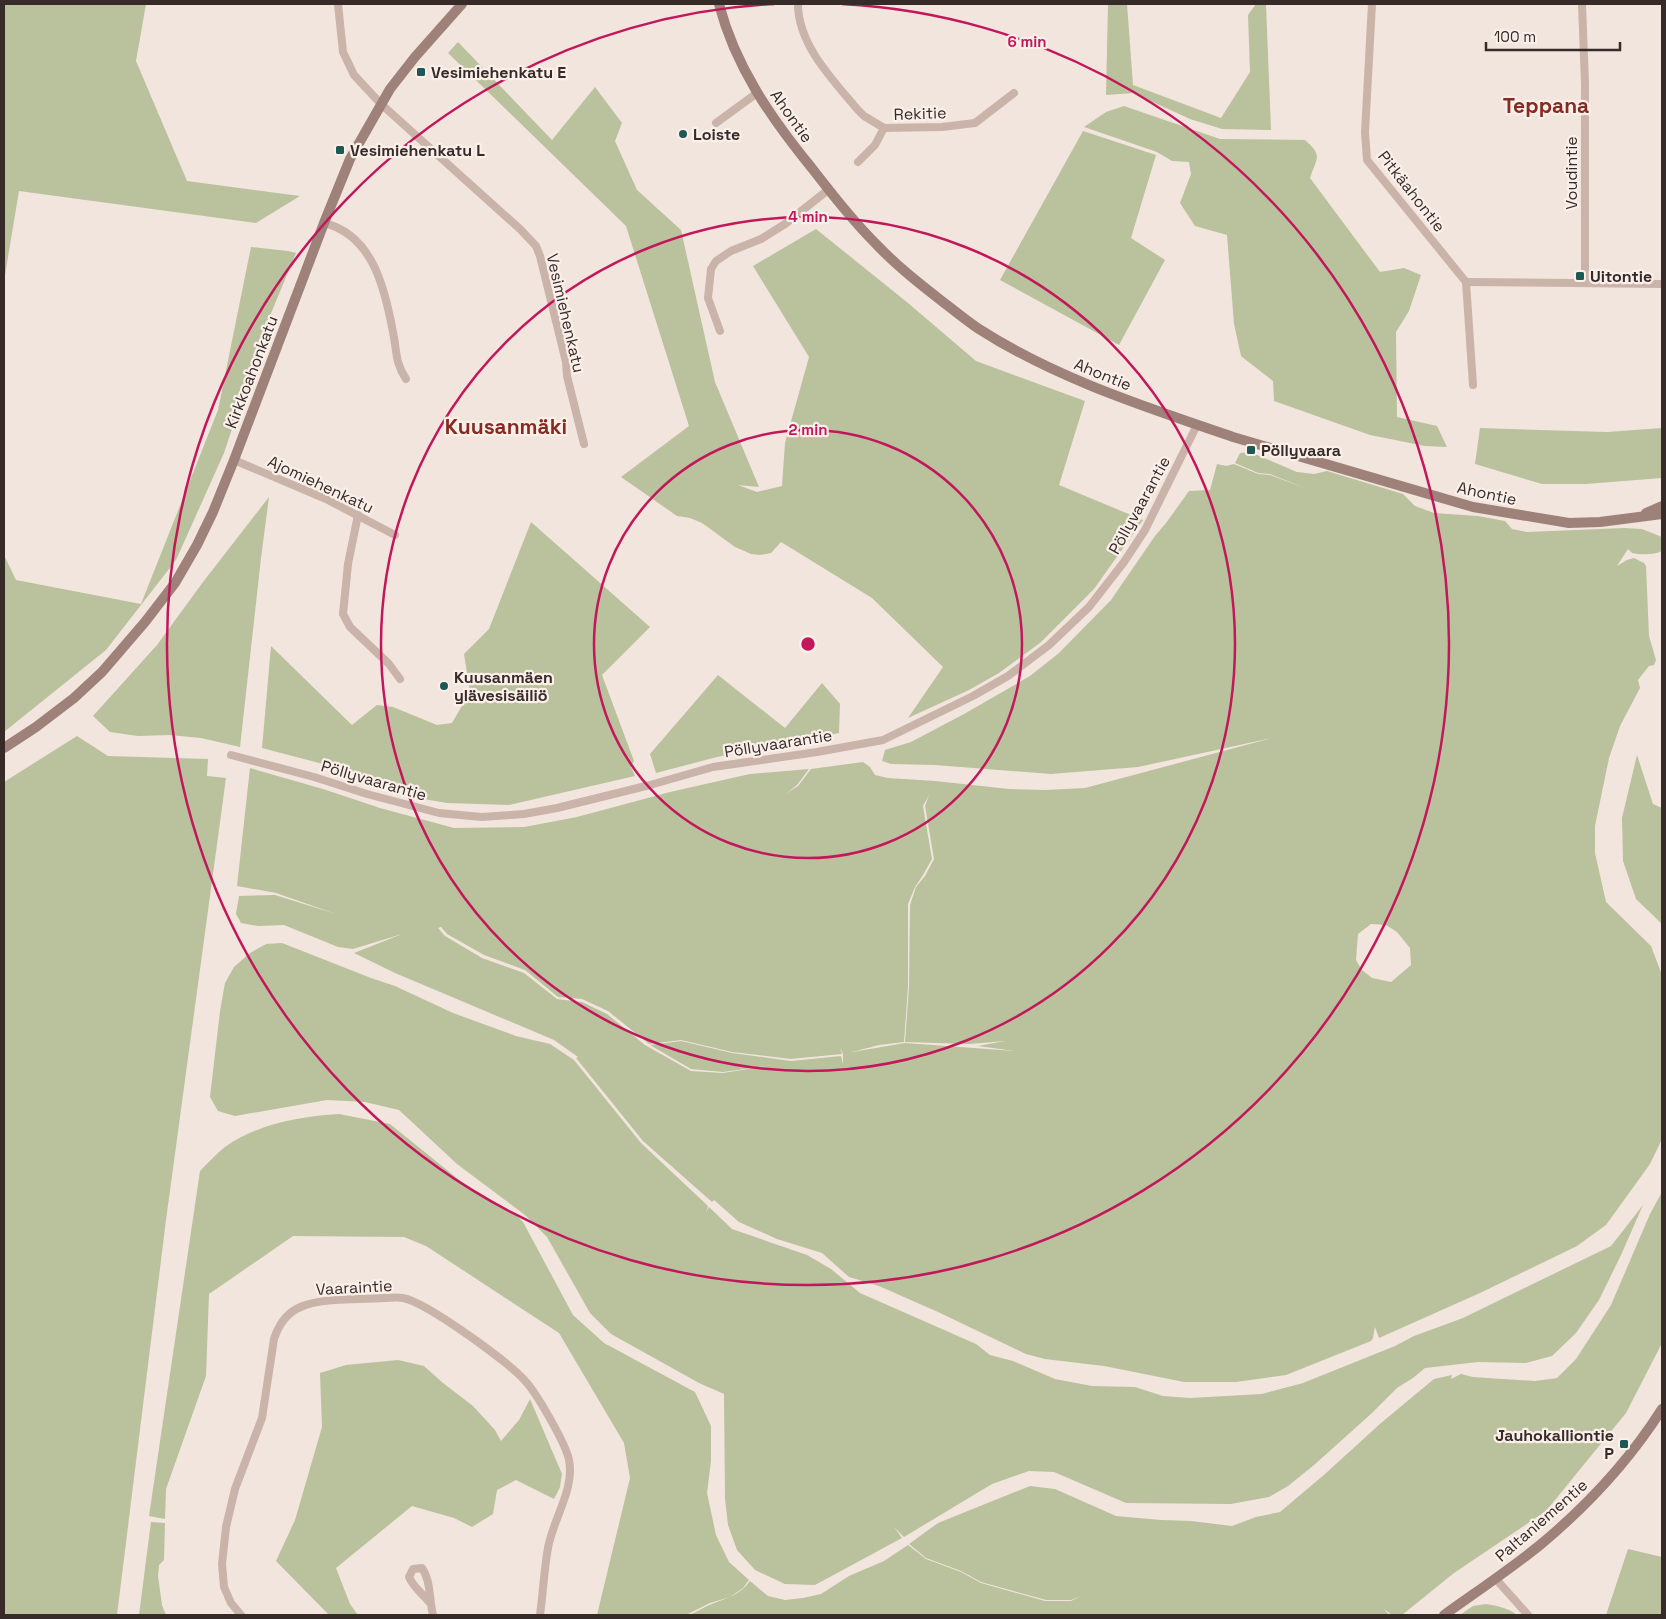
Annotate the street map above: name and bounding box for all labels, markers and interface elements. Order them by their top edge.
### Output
scale bar [1486,20,1620,52]
text: 100 m [1494,27,1536,46]
text: 6 min [1007,32,1047,51]
place label: Vesimiehenkatu E [431,62,566,83]
marker: Vesimiehenkatu E [415,66,427,78]
street label: Ahontie [766,86,817,147]
district label: Teppana [1503,92,1589,119]
street label: Rekitie [893,102,947,125]
place label: Loiste [693,124,740,145]
marker: Loiste [677,128,689,140]
street label: Voudintie [1561,136,1582,210]
place label: Vesimiehenkatu L [350,140,485,161]
marker: Vesimiehenkatu L [334,144,346,156]
street label: Pitkäahontie [1373,146,1450,236]
text: 4 min [788,207,828,226]
street label: Vesimiehenkatu [542,251,589,375]
place label: Uitontie [1590,266,1652,287]
marker: Uitontie [1574,270,1586,282]
street label: Kirkkoahonkatu [220,313,283,432]
street label: Ahontie [1071,353,1135,395]
district label: Kuusanmäki [445,413,567,440]
text: 2 min [789,420,827,439]
place label: Pöllyvaara [1261,440,1341,461]
marker: Pöllyvaara [1245,444,1257,456]
street label: Ajomiehenkatu [264,451,377,518]
street label: Pöllyvaarantie [1104,453,1175,558]
street label: Ahontie [1455,477,1518,510]
centre of rings [799,635,817,653]
place label: Kuusanmäen ylävesisäiliö [454,667,553,706]
marker: Kuusanmäen ylävesisäiliö [438,680,450,692]
street label: Pöllyvaarantie [723,725,834,762]
street label: Pöllyvaarantie [319,755,429,806]
street label: Vaaraintie [315,1275,393,1300]
place label: Jauhokalliontie P [1495,1425,1614,1464]
marker: Jauhokalliontie P [1618,1438,1630,1450]
street label: Paltaniementie [1491,1474,1592,1566]

